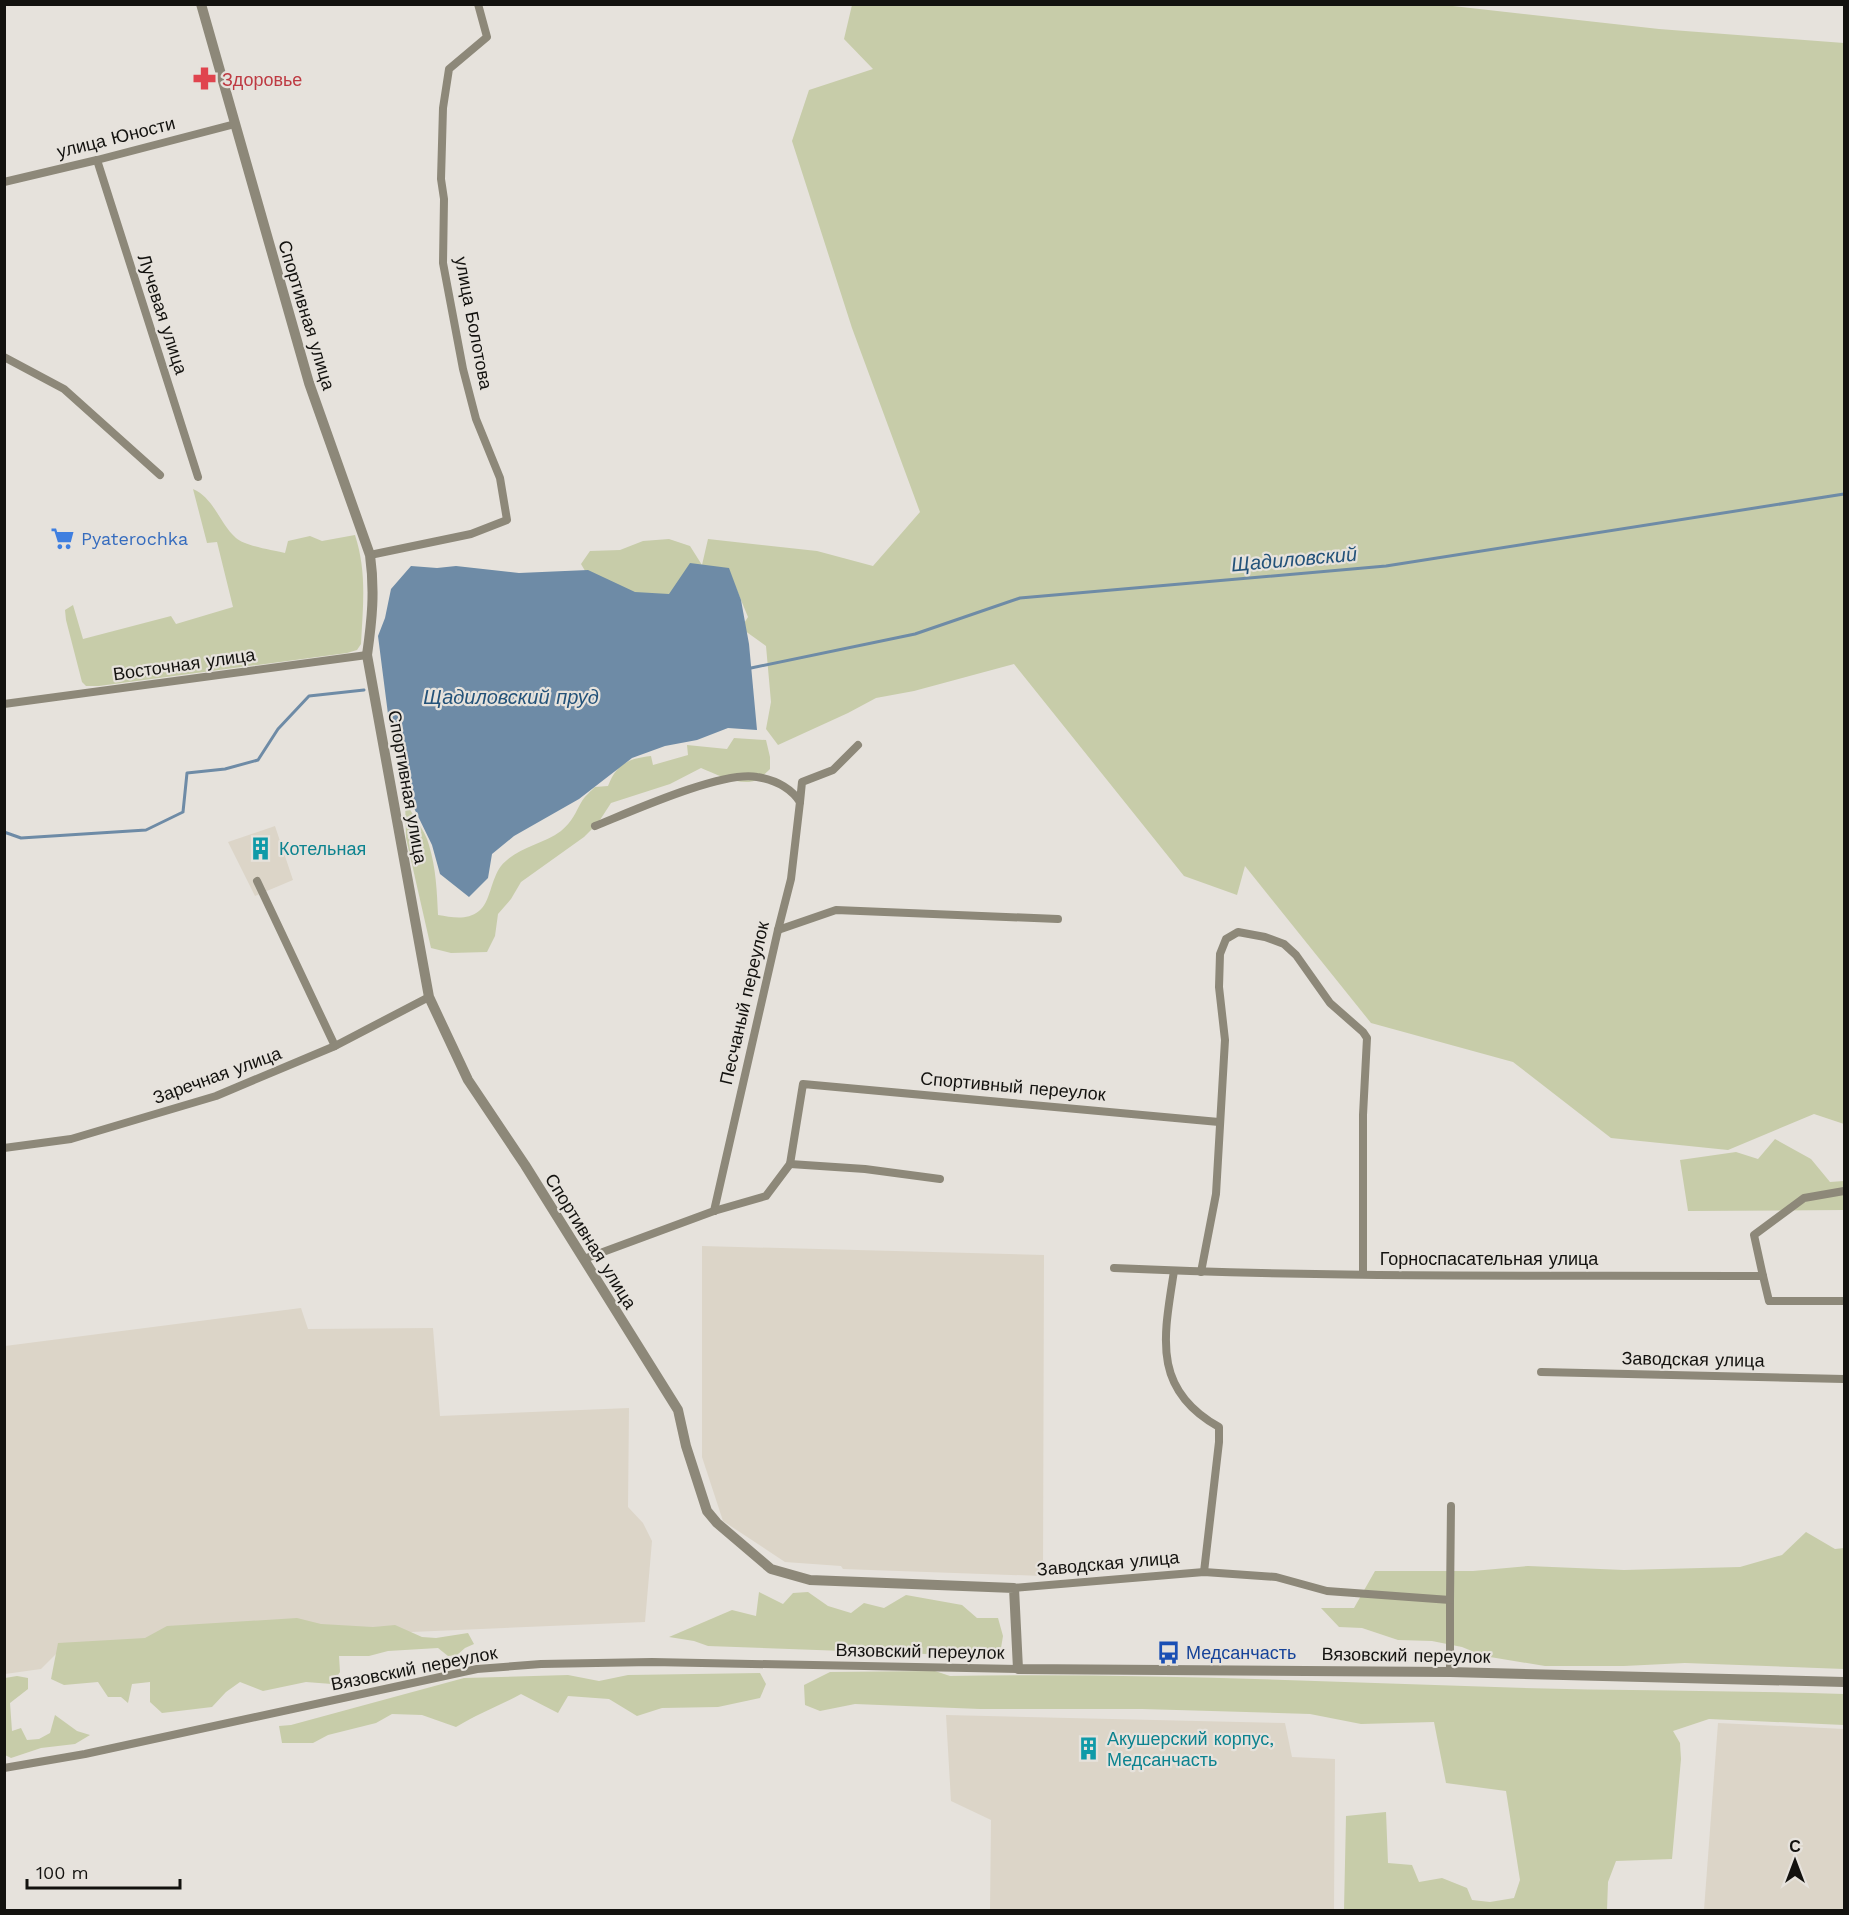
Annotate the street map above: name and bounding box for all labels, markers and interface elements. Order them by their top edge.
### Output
pharmacy icon: Здоровье [191,66,217,92]
place label: Здоровье [222,69,302,90]
street label: улица Юности [55,112,177,162]
street label: Спортивная улица [274,238,340,393]
street label: Лучевая улица [134,251,193,378]
street label: улица Болотова [451,255,497,392]
supermarket icon: Pyaterochka [50,525,76,551]
place label: Pyaterochka [81,528,188,549]
water label: Щадиловский [1230,542,1358,576]
street label: Восточная улица [112,643,257,684]
water label: Щадиловский пруд [423,685,599,709]
street label: Спортивная улица [384,709,432,866]
building icon: Котельная [248,835,274,861]
place label: Котельная [279,838,366,859]
street label: Песчаный переулок [715,919,773,1087]
street label: Заречная улица [150,1042,285,1108]
street label: Спортивный переулок [919,1067,1107,1105]
street label: Спортивная улица [541,1169,642,1313]
street label: Горноспасательная улица [1380,1248,1599,1269]
street label: Заводская улица [1621,1347,1766,1371]
street label: Заводская улица [1036,1546,1181,1580]
street label: Вязовский переулок [835,1639,1005,1663]
bus stop icon: Медсанчасть [1155,1639,1181,1665]
street label: Вязовский переулок [329,1642,499,1694]
place label: Медсанчасть [1186,1642,1296,1663]
street label: Вязовский переулок [1321,1643,1491,1667]
place label: Акушерский корпус, Медсанчасть [1107,1728,1274,1770]
building icon: Акушерский корпус, Медсанчасть [1076,1735,1102,1761]
north arrow [1765,1831,1825,1891]
text: С [1789,1837,1801,1856]
scale bar [27,1852,180,1890]
text: 100 m [36,1862,89,1883]

